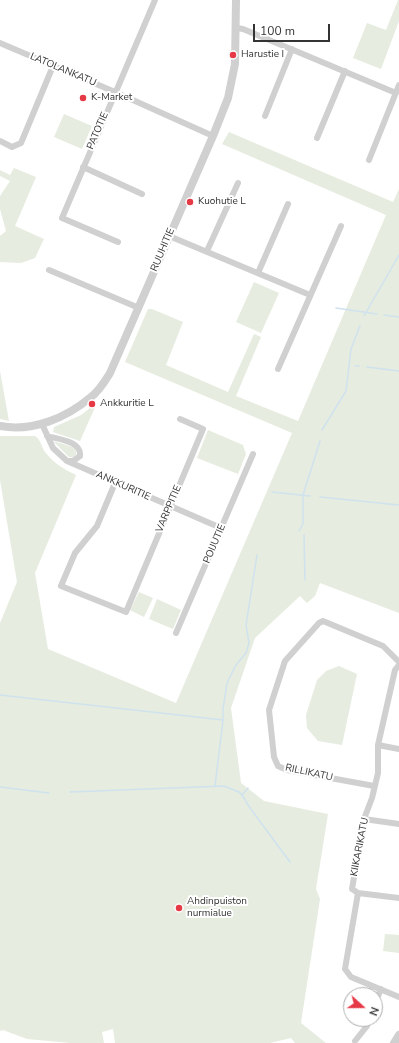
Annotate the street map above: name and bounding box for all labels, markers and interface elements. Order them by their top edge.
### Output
scale bar [255,16,332,42]
text: 100 m [260,23,295,39]
place label: Harustie I [241,49,284,61]
marker: Harustie I [228,50,238,60]
street label: LATOLANKATU [28,51,98,89]
place label: K-Market [91,92,132,104]
marker: K-Market [78,93,88,103]
street label: PATOTIE [85,111,111,151]
place label: Kuohutie L [198,196,246,208]
marker: Kuohutie L [185,197,195,207]
street label: RUUHITIE [149,227,177,273]
place label: Ankkuritie L [100,398,154,410]
marker: Ankkuritie L [87,399,97,409]
street label: ANKKURITIE [94,469,152,503]
street label: VARPPITIE [154,484,184,534]
street label: POIJUTIE [201,523,229,565]
street label: RILLIKATU [284,762,334,784]
street label: KIIKARIKATU [348,817,372,877]
place label: Ahdinpuiston nurmialue [187,896,247,920]
marker: Ahdinpuiston nurmialue [174,903,184,913]
north arrow [343,987,383,1027]
text: N [365,1005,382,1018]

